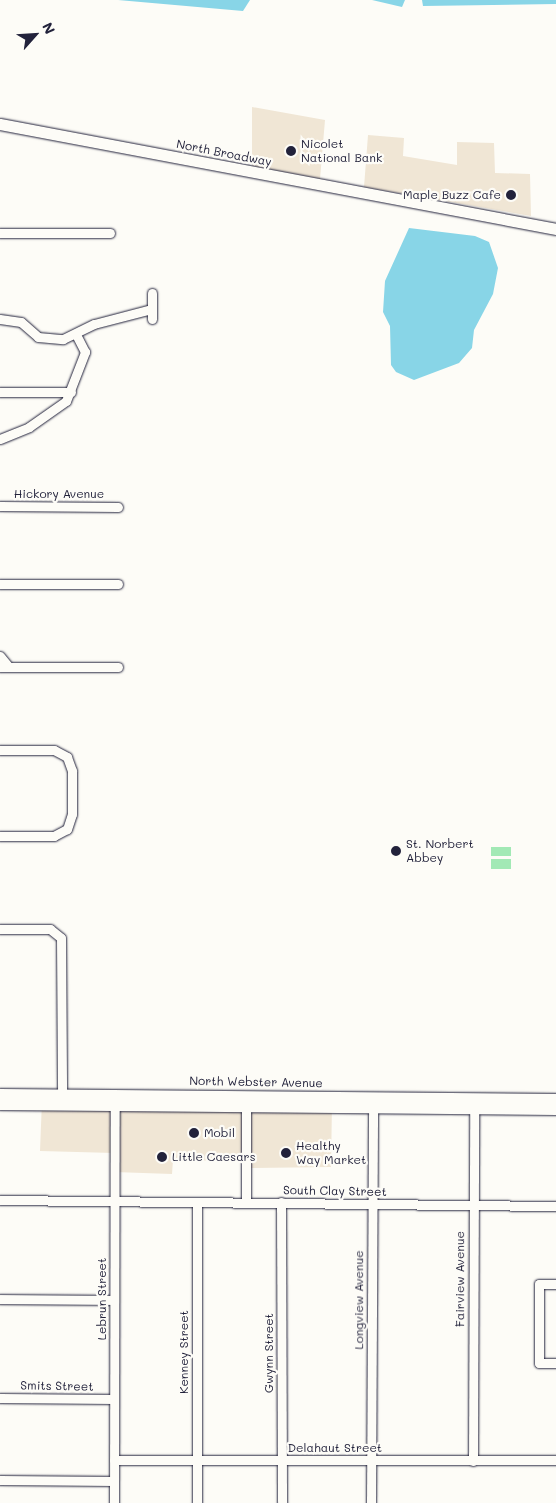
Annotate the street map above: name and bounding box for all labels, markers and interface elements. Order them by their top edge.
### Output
north arrow [10,10,60,60]
text: N [38,19,60,37]
street label: North Broadway [175,137,273,169]
place label: Nicolet National Bank [301,137,382,165]
marker: Nicolet National Bank [285,145,297,157]
place label: Maple Buzz Cafe [403,188,501,202]
marker: Maple Buzz Cafe [505,189,517,201]
street label: Hickory Avenue [14,487,104,501]
place label: St. Norbert Abbey [406,837,474,865]
marker: St. Norbert Abbey [390,845,402,857]
street label: North Webster Avenue [189,1074,323,1090]
place label: Mobil [204,1126,235,1140]
marker: Mobil [188,1127,200,1139]
place label: Healthy Way Market [296,1139,366,1167]
marker: Healthy Way Market [280,1147,292,1159]
place label: Little Caesars [172,1150,255,1164]
marker: Little Caesars [156,1151,168,1163]
street label: South Clay Street [283,1183,387,1199]
street label: Fairview Avenue [453,1231,467,1327]
street label: Longview Avenue [352,1250,366,1350]
street label: Lebrun Street [95,1258,109,1340]
street label: Kenney Street [177,1310,191,1394]
street label: Gwynn Street [262,1313,276,1393]
street label: Smits Street [20,1378,94,1394]
street label: Delahaut Street [288,1441,382,1455]

